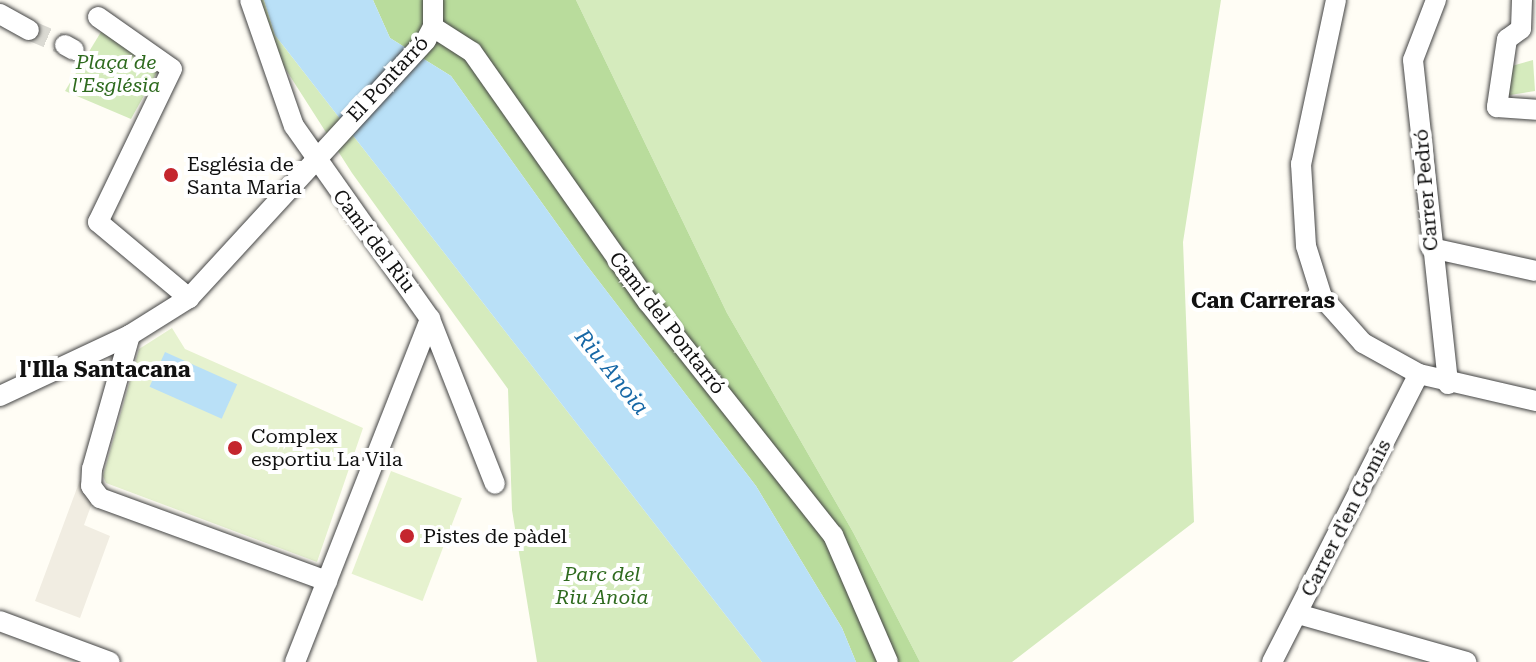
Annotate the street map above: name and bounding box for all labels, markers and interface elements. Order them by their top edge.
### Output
street label: El Pontarró [342,31,434,127]
park label: Plaça de l'Església [72,51,160,98]
street label: Carrer Pedró [1409,128,1443,252]
place label: Església de Santa Maria [187,152,302,199]
marker: Església de Santa Maria [162,166,180,184]
street label: Camí del Riu [328,185,420,297]
street label: Camí del Pontarró [604,247,730,399]
district label: Can Carreras [1191,288,1335,314]
water label: Riu Anoia [570,324,654,420]
district label: l'Illa Santacana [19,357,191,383]
place label: Complex esportiu La Vila [251,424,402,471]
street label: Carrer d'en Gomis [1296,435,1396,601]
marker: Complex esportiu La Vila [226,439,244,457]
place label: Pistes de pàdel [423,524,567,548]
marker: Pistes de pàdel [398,527,416,545]
park label: Parc del Riu Anoia [556,562,648,609]

